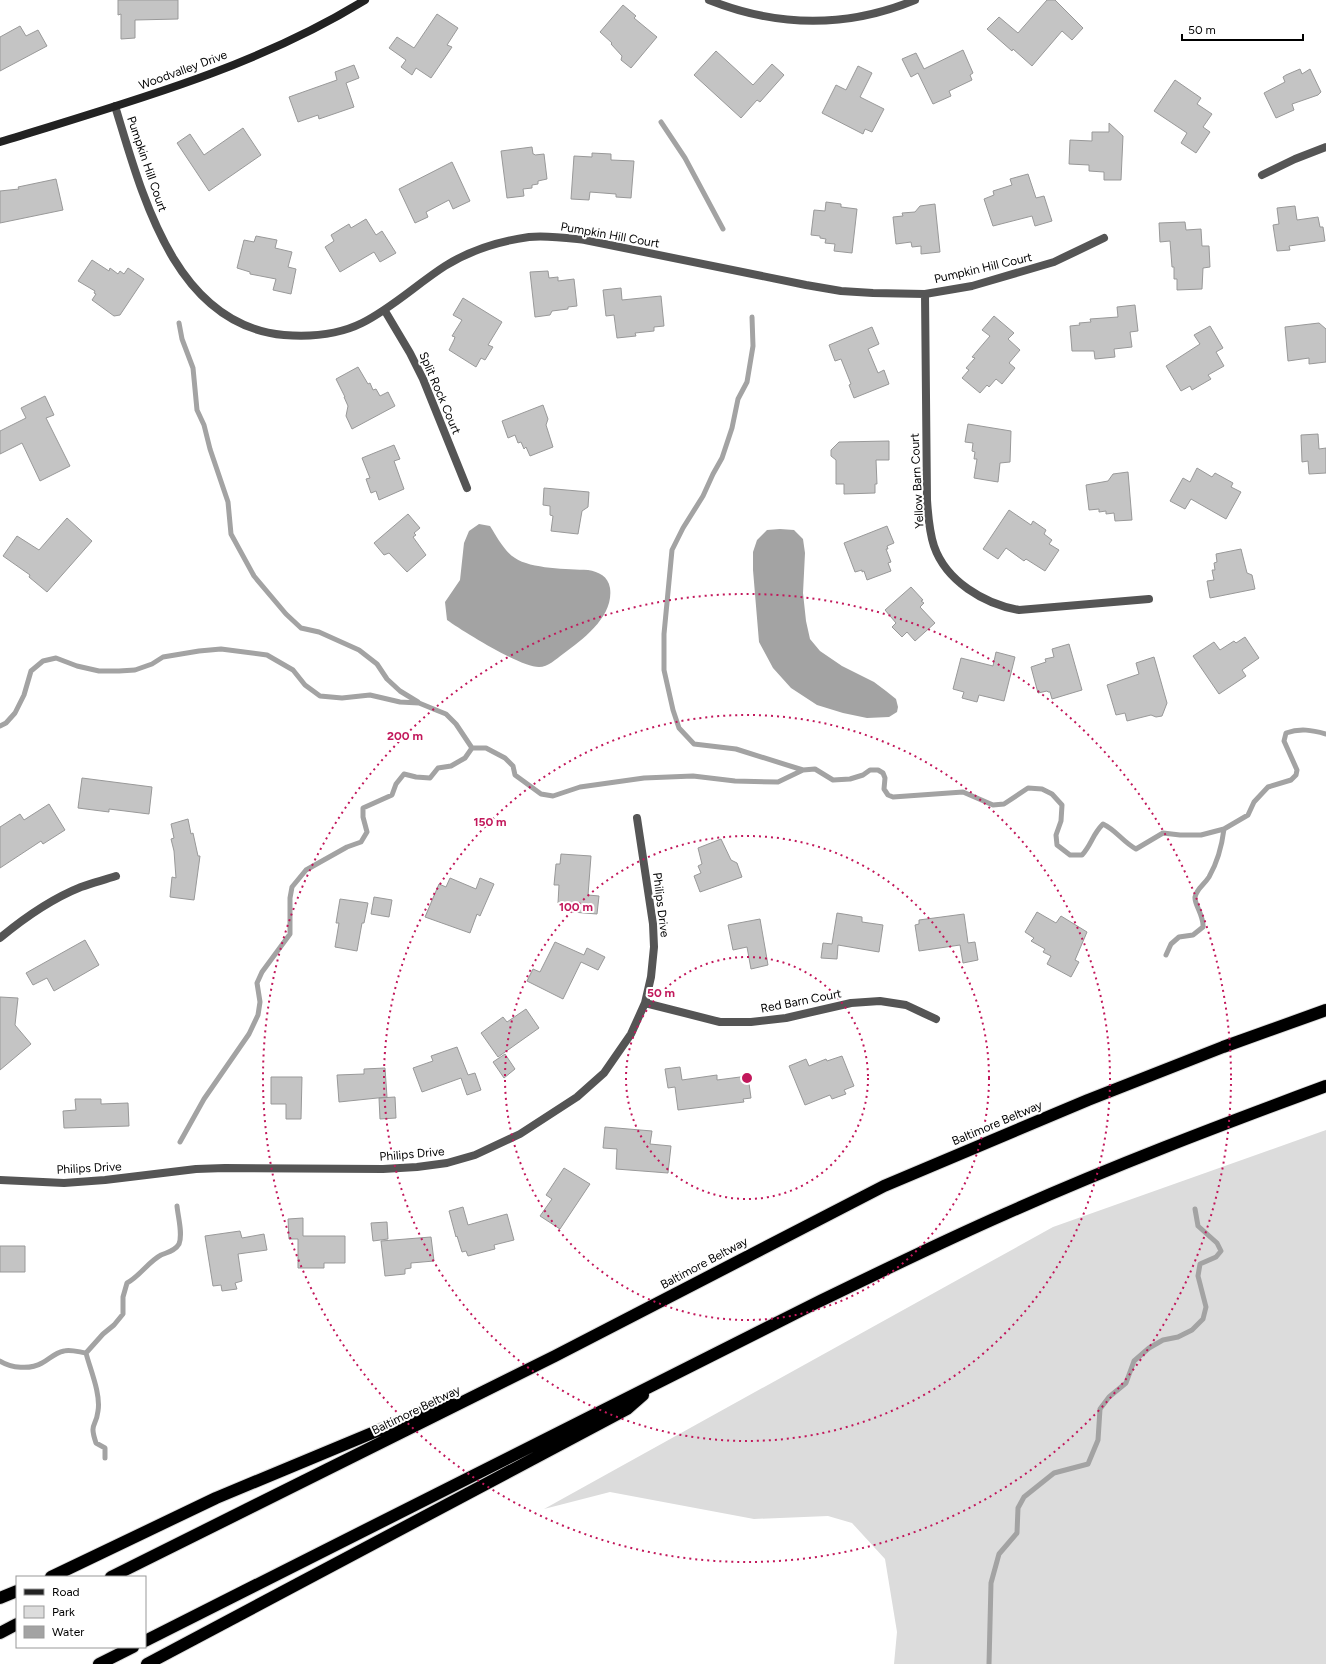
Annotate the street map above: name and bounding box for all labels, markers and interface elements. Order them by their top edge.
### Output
scale bar [1182,16,1303,42]
text: 50 m [1188,23,1216,37]
street label: Woodvalley Drive [137,47,229,92]
street label: Pumpkin Hill Court [124,114,170,214]
street label: Pumpkin Hill Court [559,219,661,251]
street label: Pumpkin Hill Court [933,250,1034,286]
street label: Split Rock Court [416,350,464,437]
street label: Yellow Barn Court [907,432,926,529]
text: 200 m [387,729,423,743]
text: 150 m [473,815,507,829]
street label: Philips Drive [650,872,672,939]
text: 100 m [559,900,593,914]
text: 50 m [647,986,675,1000]
street label: Red Barn Court [759,986,843,1016]
centre of rings [740,1071,754,1085]
street label: Baltimore Beltway [950,1097,1045,1148]
street label: Philips Drive [379,1144,446,1164]
street label: Philips Drive [56,1159,122,1177]
street label: Baltimore Beltway [658,1234,751,1292]
street label: Baltimore Beltway [369,1382,463,1438]
legend [16,1576,146,1648]
text: Road [52,1585,80,1599]
text: Park [52,1605,75,1619]
text: Water [52,1625,84,1639]

